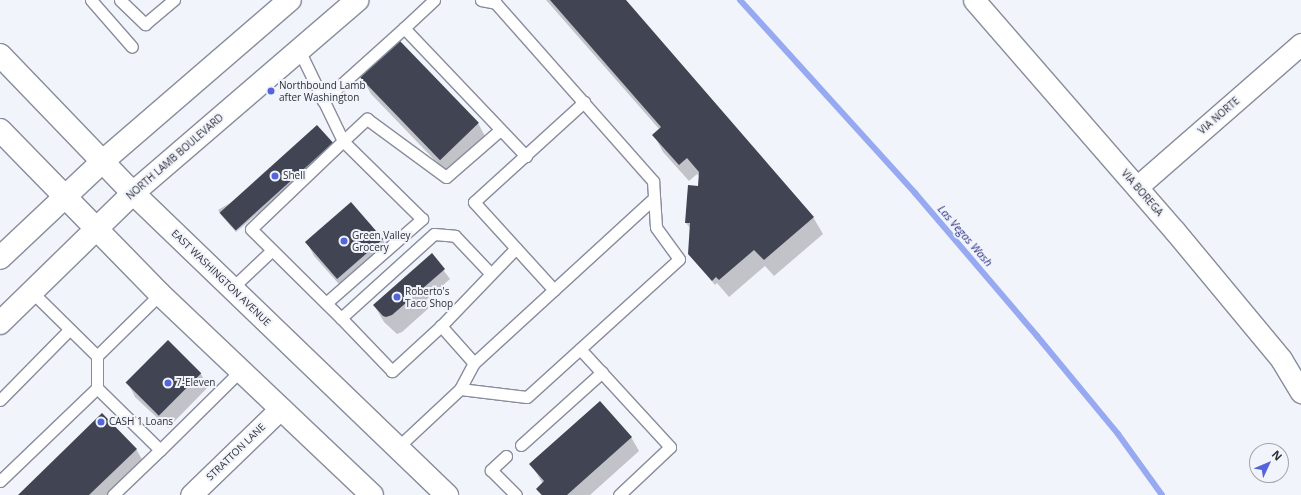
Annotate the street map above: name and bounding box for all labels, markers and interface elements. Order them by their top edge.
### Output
place label: Northbound Lamb after Washington [279,79,366,102]
marker: Northbound Lamb after Washington [266,86,276,96]
street label: VIA NORTE [1196,95,1242,137]
street label: NORTH LAMB BOULEVARD [124,112,226,202]
street label: VIA BOREGA [1119,167,1165,219]
place label: Shell [283,170,305,182]
marker: Shell [270,171,280,181]
water label: Las Vegas Wash [935,203,995,269]
street label: EAST WASHINGTON AVENUE [169,227,273,329]
place label: Green Valley Grocery [352,229,411,252]
marker: Green Valley Grocery [339,236,349,246]
place label: Roberto's Taco Shop [405,285,453,308]
marker: Roberto's Taco Shop [392,292,402,302]
place label: 7-Eleven [176,377,215,389]
marker: 7-Eleven [163,378,173,388]
place label: CASH 1 Loans [109,416,173,428]
marker: CASH 1 Loans [96,417,106,427]
street label: STRATTON LANE [204,421,268,483]
north arrow [1249,443,1289,483]
text: N [1269,447,1286,463]

